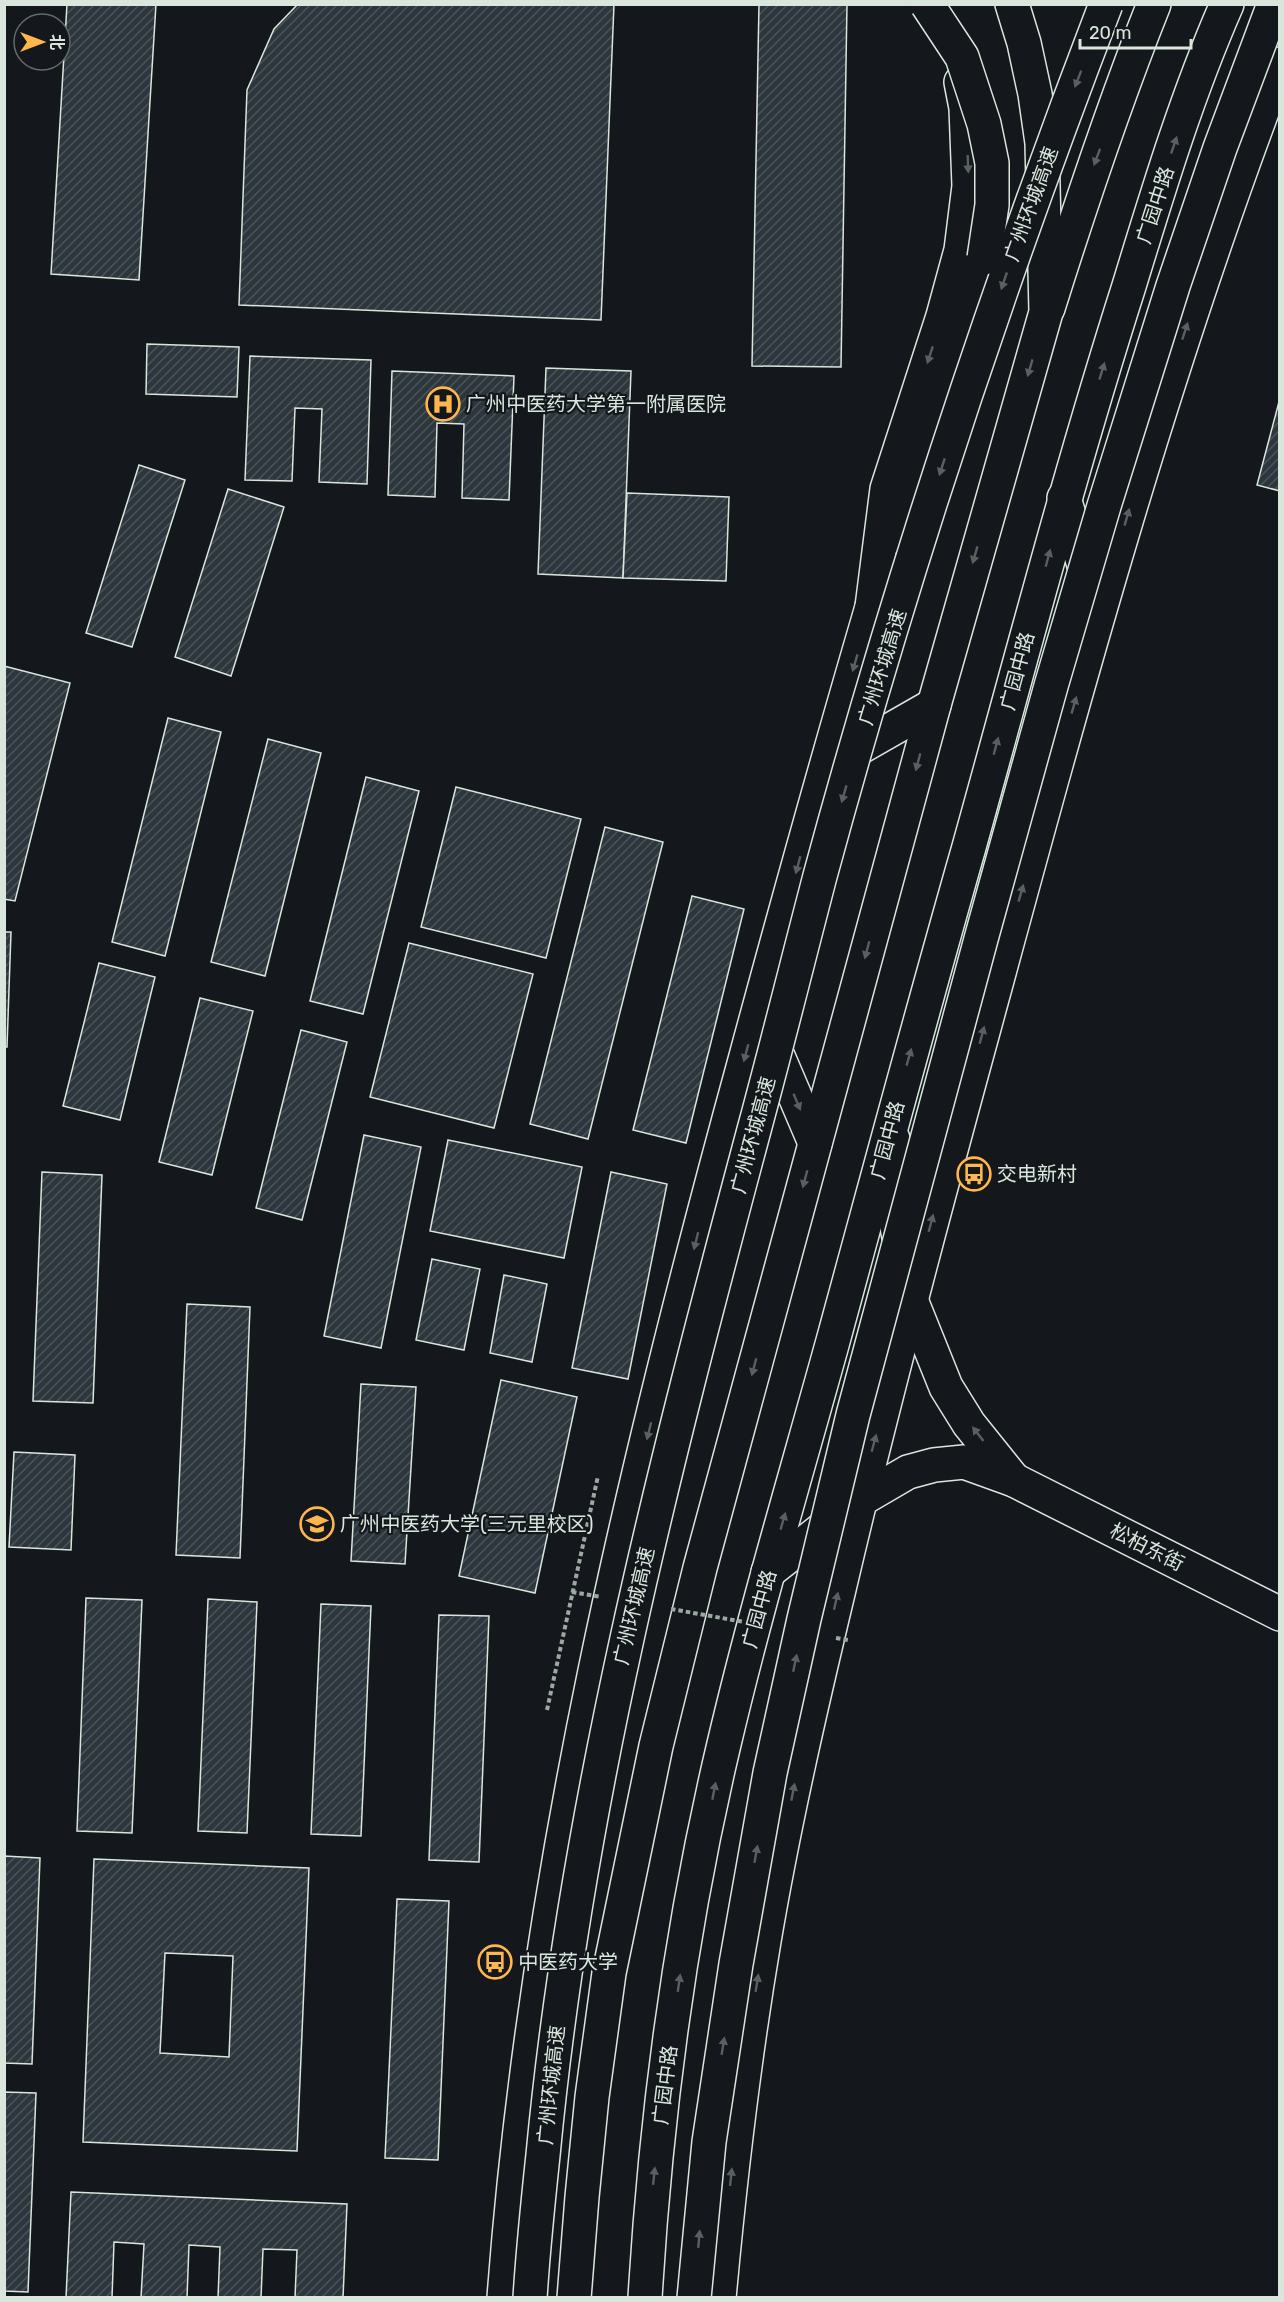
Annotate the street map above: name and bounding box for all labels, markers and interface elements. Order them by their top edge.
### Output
north arrow [12,12,72,72]
scale bar [1080,12,1191,50]
text: 20 m [1089,22,1131,44]
text: 北 [47,34,66,50]
one-way arrow [1072,70,1082,88]
one-way arrow [1170,136,1180,154]
street label: 广州环城高速 [999,144,1063,264]
one-way arrow [1091,149,1101,167]
one-way arrow [963,155,973,174]
street label: 广园中路 [1131,163,1179,247]
one-way arrow [998,273,1008,291]
one-way arrow [1180,322,1190,340]
one-way arrow [925,346,935,364]
one-way arrow [1025,359,1034,377]
one-way arrow [1098,362,1107,380]
hospital icon: 广州中医药大学第一附属医院 [425,386,461,422]
place label: 广州中医药大学第一附属医院 [466,392,726,416]
one-way arrow [937,458,946,476]
one-way arrow [1123,508,1132,526]
one-way arrow [970,546,979,564]
one-way arrow [1044,549,1053,567]
street label: 广州环城高速 [853,606,911,728]
street label: 广园中路 [995,629,1039,713]
one-way arrow [850,654,859,672]
one-way arrow [1070,696,1079,714]
one-way arrow [992,737,1002,756]
one-way arrow [913,753,922,771]
one-way arrow [839,785,848,803]
one-way arrow [793,856,802,874]
one-way arrow [1017,884,1026,902]
one-way arrow [862,941,871,959]
one-way arrow [978,1026,987,1044]
one-way arrow [741,1044,751,1062]
one-way arrow [905,1048,915,1066]
street label: 广州环城高速 [726,1074,780,1196]
one-way arrow [793,1093,802,1111]
street label: 广园中路 [865,1098,909,1182]
bus stop icon: 交电新村 [956,1156,992,1192]
place label: 交电新村 [997,1162,1077,1186]
one-way arrow [800,1170,809,1188]
one-way arrow [927,1214,937,1232]
one-way arrow [690,1232,700,1250]
one-way arrow [749,1358,758,1376]
one-way arrow [643,1421,653,1440]
one-way arrow [971,1426,984,1442]
one-way arrow [870,1434,880,1453]
school or university icon: 广州中医药大学(三元里校区) [299,1506,335,1542]
place label: 广州中医药大学(三元里校区) [340,1512,594,1536]
one-way arrow [778,1512,788,1530]
street label: 松柏东街 [1106,1518,1188,1576]
street label: 广州环城高速 [609,1545,659,1667]
street label: 广园中路 [737,1567,781,1651]
one-way arrow [831,1592,841,1611]
one-way arrow [790,1653,800,1672]
one-way arrow [710,1782,719,1801]
one-way arrow [789,1782,798,1801]
one-way arrow [751,1844,760,1863]
bus stop icon: 中医药大学 [477,1944,513,1980]
place label: 中医药大学 [518,1950,618,1974]
one-way arrow [674,1973,683,1992]
one-way arrow [753,1974,762,1993]
street label: 广州环城高速 [533,2024,569,2146]
one-way arrow [719,2036,728,2055]
street label: 广园中路 [648,2044,682,2126]
one-way arrow [649,2167,659,2186]
one-way arrow [726,2167,736,2186]
one-way arrow [694,2230,704,2249]

